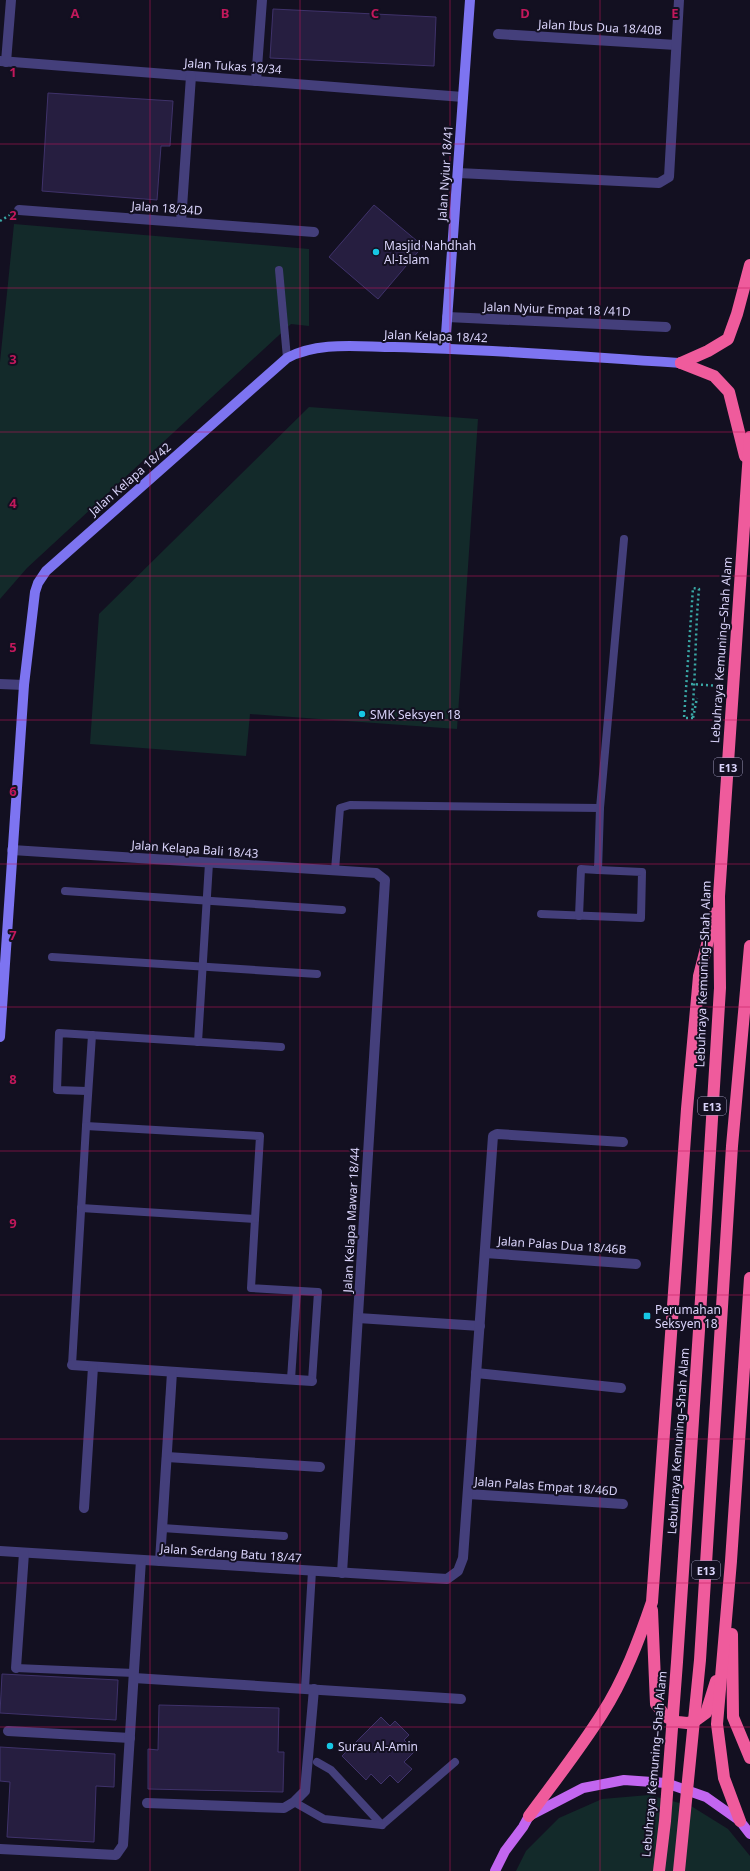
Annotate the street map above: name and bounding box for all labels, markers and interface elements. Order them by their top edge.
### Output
text: A [71,4,80,22]
text: B [221,4,229,22]
text: C [371,4,379,22]
text: D [520,4,530,22]
text: E [671,4,679,22]
street label: Jalan Ibus Dua 18/40B [537,15,662,39]
street label: Jalan Tukas 18/34 [183,54,282,78]
text: 1 [9,63,17,81]
street label: Jalan Nyiur 18/41 [433,124,457,223]
street label: Jalan 18/34D [130,197,203,219]
text: 2 [9,206,17,224]
place label: Masjid Nahdhah Al-Islam [384,237,476,268]
marker: Masjid Nahdhah Al-Islam [371,247,381,257]
street label: Jalan Nyiur Empat 18 /41D [482,298,631,320]
street label: Jalan Kelapa 18/42 [383,326,488,346]
text: 3 [9,350,17,368]
street label: Jalan Kelapa 18/42 [85,439,175,520]
text: 4 [9,494,17,512]
street label: Lebuhraya Kemuning–Shah Alam [706,556,736,744]
text: 5 [9,638,17,656]
place label: SMK Seksyen 18 [370,706,461,723]
marker: SMK Seksyen 18 [357,709,367,719]
road number: E13 [714,758,742,776]
text: 6 [9,782,17,800]
street label: Jalan Kelapa Bali 18/43 [130,836,259,862]
street label: Lebuhraya Kemuning–Shah Alam [691,880,715,1068]
text: 7 [9,926,17,944]
text: 8 [9,1070,17,1088]
road number: E13 [698,1097,726,1115]
street label: Jalan Kelapa Mawar 18/44 [339,1147,363,1294]
text: 9 [9,1214,17,1232]
street label: Jalan Palas Dua 18/46B [496,1232,627,1258]
place label: Perumahan Seksyen 18 [655,1301,721,1332]
marker: Perumahan Seksyen 18 [642,1311,652,1321]
street label: Lebuhraya Kemuning–Shah Alam [663,1347,693,1535]
street label: Jalan Palas Empat 18/46D [473,1472,618,1499]
street label: Jalan Serdang Batu 18/47 [159,1540,302,1566]
road number: E13 [692,1561,720,1579]
street label: Lebuhraya Kemuning–Shah Alam [637,1670,671,1858]
place label: Surau Al-Amin [338,1738,418,1755]
marker: Surau Al-Amin [325,1741,335,1751]

